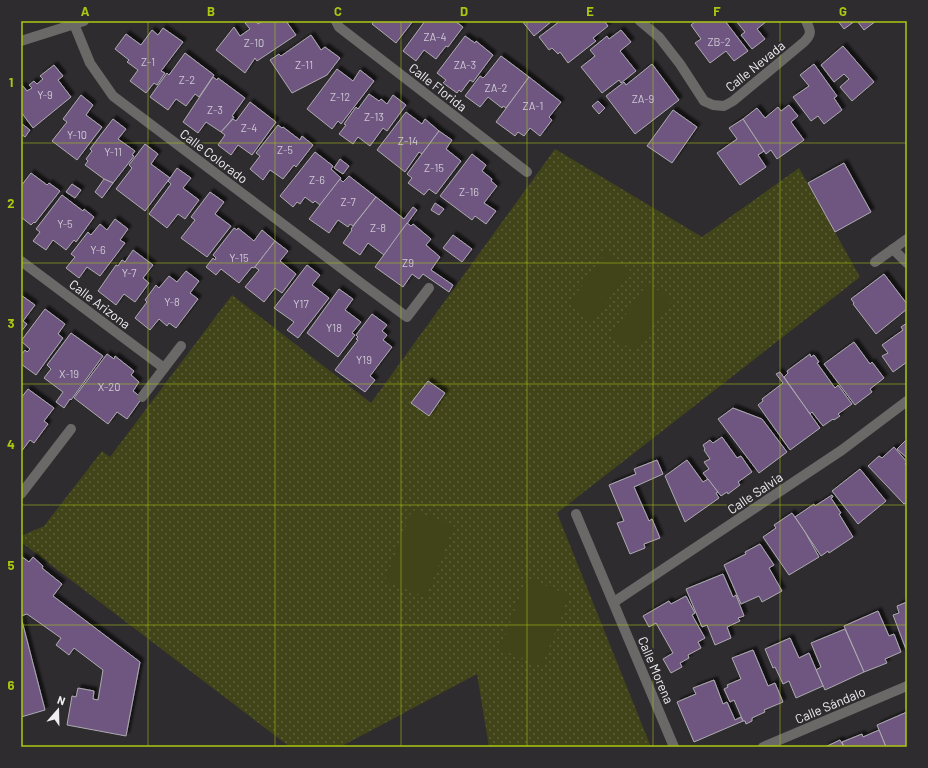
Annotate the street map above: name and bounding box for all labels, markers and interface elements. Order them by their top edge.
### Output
text: A [81,3,90,19]
text: B [207,3,215,19]
text: C [334,3,342,19]
text: D [460,3,468,19]
text: E [586,3,594,19]
text: F [713,3,721,19]
text: G [839,3,847,19]
house number: ZA-4 [424,30,446,43]
house number: ZB-2 [707,35,731,48]
house number: Z-10 [244,36,264,49]
street label: Calle Nevada [722,37,788,95]
house number: Z-1 [141,55,155,68]
house number: Z-11 [295,58,313,71]
house number: ZA-3 [454,58,476,71]
street label: Calle Florida [406,59,470,115]
house number: Z-2 [179,73,195,86]
text: 1 [9,74,13,90]
house number: ZA-2 [485,81,508,94]
house number: Y-9 [37,88,53,101]
house number: Z-12 [330,90,350,103]
house number: ZA-9 [632,92,655,105]
house number: ZA-1 [523,99,543,112]
house number: Z-3 [207,103,223,116]
house number: Z-13 [364,110,384,123]
house number: Z-4 [241,121,257,134]
street label: Calle Colorado [177,125,251,187]
house number: Y-10 [67,128,87,141]
house number: Z-14 [398,134,418,147]
house number: Z-5 [277,143,293,156]
house number: Y-11 [104,145,122,158]
house number: Z-15 [424,161,444,174]
house number: Z-6 [309,173,325,186]
house number: Z-16 [459,185,479,198]
text: 2 [7,195,15,211]
house number: Z-7 [340,195,356,208]
house number: Y-5 [57,217,73,230]
house number: Z-8 [370,221,386,234]
house number: Y-6 [90,243,106,256]
house number: Y-15 [229,251,249,264]
house number: Z9 [402,256,414,269]
house number: Y-7 [122,266,136,279]
street label: Calle Arizona [66,276,134,332]
house number: Y-8 [164,295,180,308]
house number: Y17 [293,297,309,310]
text: 3 [7,315,15,331]
house number: Y18 [326,321,342,334]
house number: Y19 [356,353,372,366]
house number: X-19 [59,367,79,380]
house number: X-20 [98,380,120,393]
text: 4 [7,436,15,452]
street label: Calle Salvia [724,469,786,517]
text: 5 [7,557,15,573]
street label: Calle Morena [635,634,677,706]
text: 6 [8,677,15,693]
street label: Calle Sándalo [792,683,868,727]
north arrow [38,690,78,730]
text: N [56,693,67,707]

